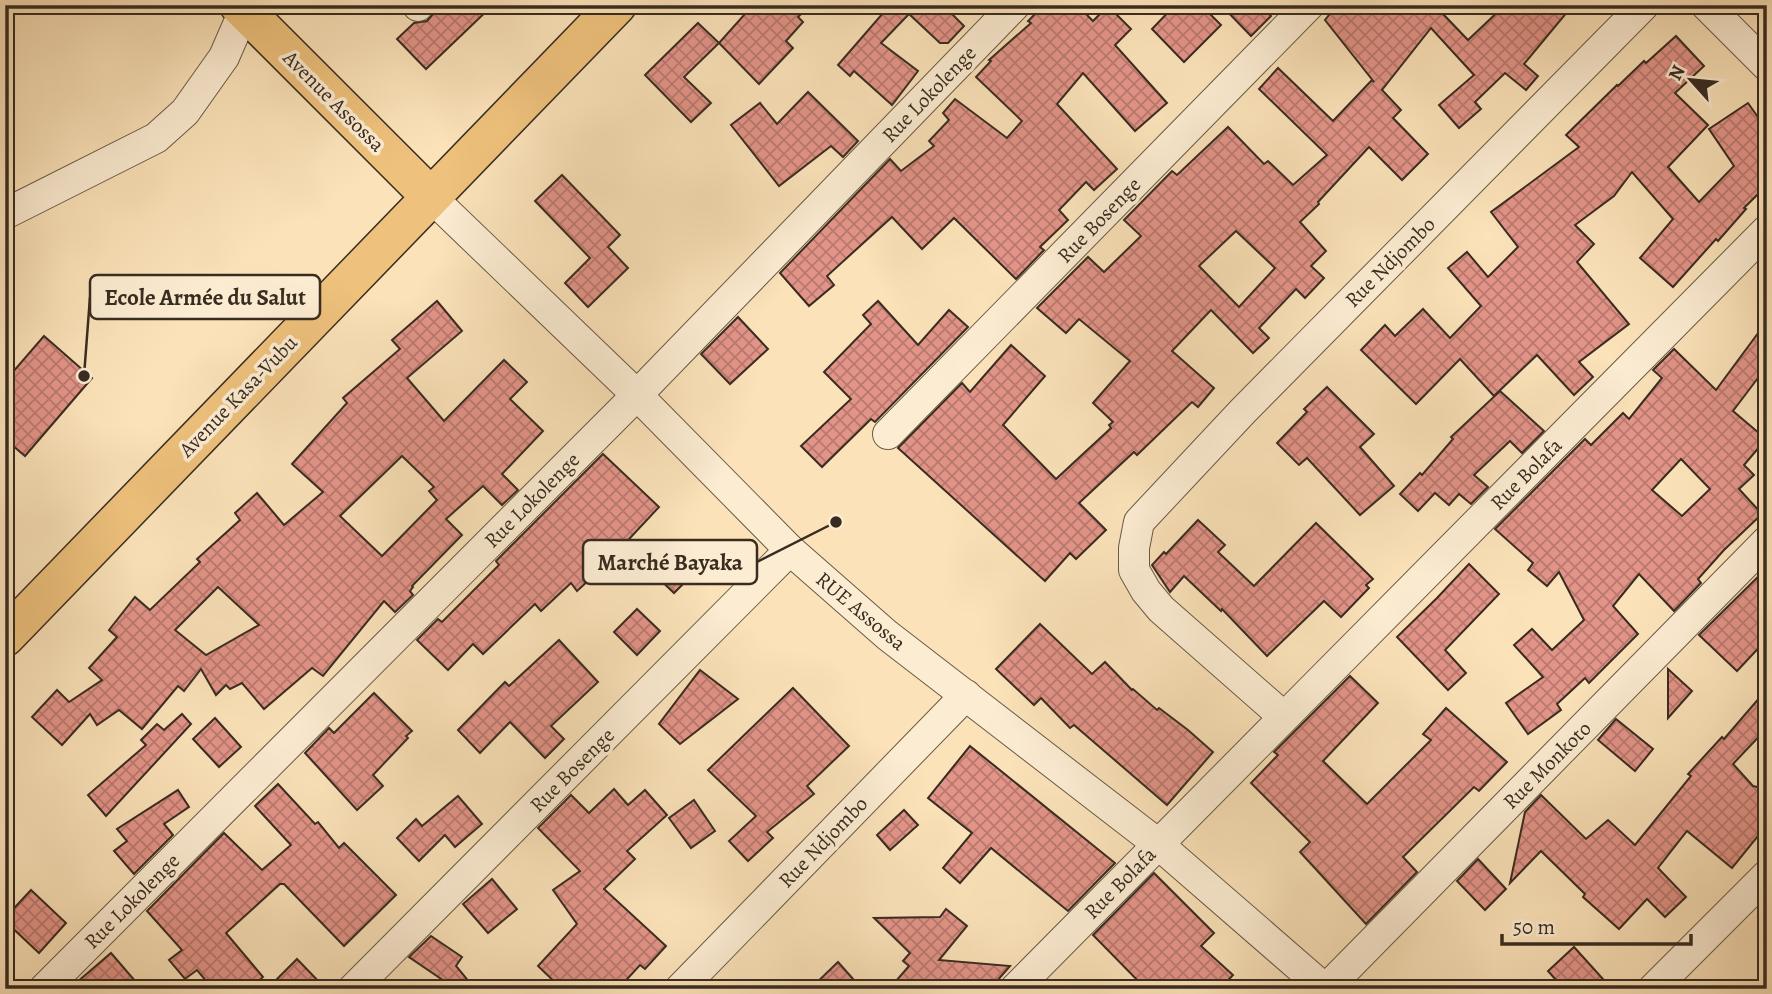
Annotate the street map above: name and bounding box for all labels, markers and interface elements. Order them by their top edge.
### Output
street label: Rue Lokolenge [876,39,982,149]
street label: Avenue Assossa [276,43,391,158]
north arrow [1656,46,1726,116]
text: N [1662,61,1692,85]
street label: Rue Bosenge [1051,171,1147,269]
street label: Rue Ndjombo [1339,211,1441,313]
callout: Ecole Armée du Salut [90,275,320,319]
text: Ecole Armée du Salut [104,282,306,313]
street label: Avenue Kasa-Vubu [172,329,304,464]
street label: Rue Bolafa [1484,432,1568,516]
street label: Rue Lokolenge [478,446,586,554]
callout: Marché Bayaka [583,540,757,584]
text: Marché Bayaka [597,547,743,578]
street label: RUE Assossa [810,565,912,657]
street label: Rue Monkoto [1497,715,1597,815]
street label: Rue Bosenge [523,721,621,819]
street label: Rue Ndjombo [772,790,874,894]
street label: Rue Bolafa [1078,841,1162,925]
street label: Rue Lokolenge [78,847,186,955]
scale bar [1502,903,1692,947]
text: 50 m [1513,913,1555,941]

